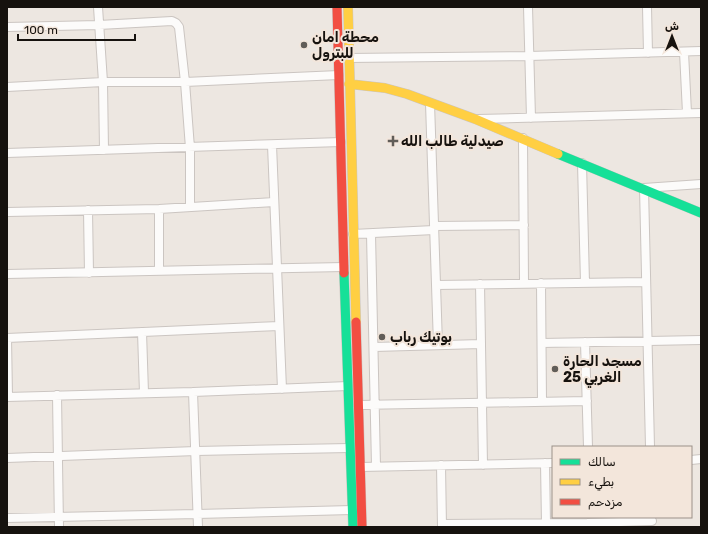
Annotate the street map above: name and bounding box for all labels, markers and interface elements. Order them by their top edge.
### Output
scale bar [18,16,135,42]
north arrow [652,16,692,56]
text: ش [665,20,679,33]
text: 100 m [24,23,58,37]
place label: محطة امان للبترول [312,29,379,62]
marker: محطة امان للبترول [299,40,309,50]
place label: صيدلية طالب الله [401,133,504,150]
marker: صيدلية طالب الله [388,136,398,146]
place label: بوتيك رباب [390,329,452,346]
marker: بوتيك رباب [377,332,387,342]
place label: مسجد الحارة 25 الغربي [563,353,642,388]
marker: مسجد الحارة 25 الغربي [550,364,560,374]
legend [552,446,692,518]
text: سالك [588,455,616,469]
text: بطيء [588,475,614,491]
text: مزدحم [588,495,623,510]

